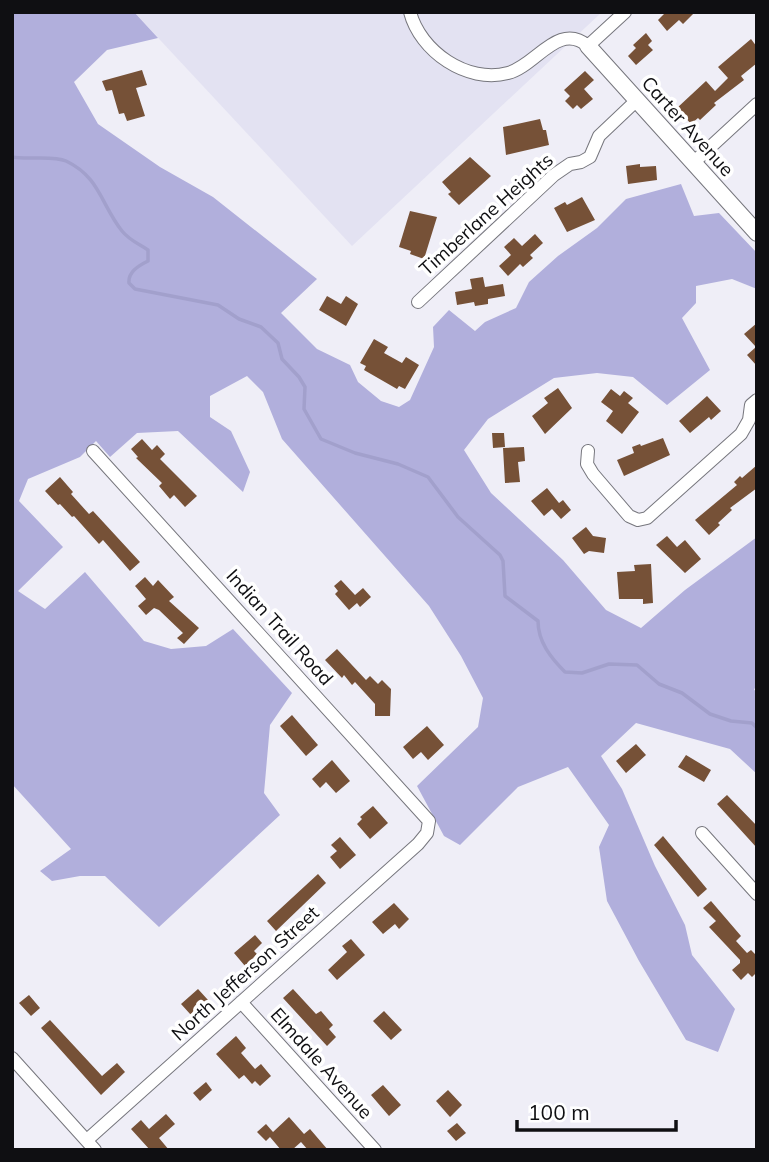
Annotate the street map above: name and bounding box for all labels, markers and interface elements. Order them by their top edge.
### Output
street label: Carter Avenue [637,71,739,181]
street label: Timberlane Heights [414,148,558,280]
street label: Indian Trail Road [221,564,339,690]
street label: North Jefferson Street [166,900,324,1046]
street label: Elmdale Avenue [266,1003,378,1123]
scale bar [517,1088,676,1132]
text: 100 m [528,1099,590,1125]

